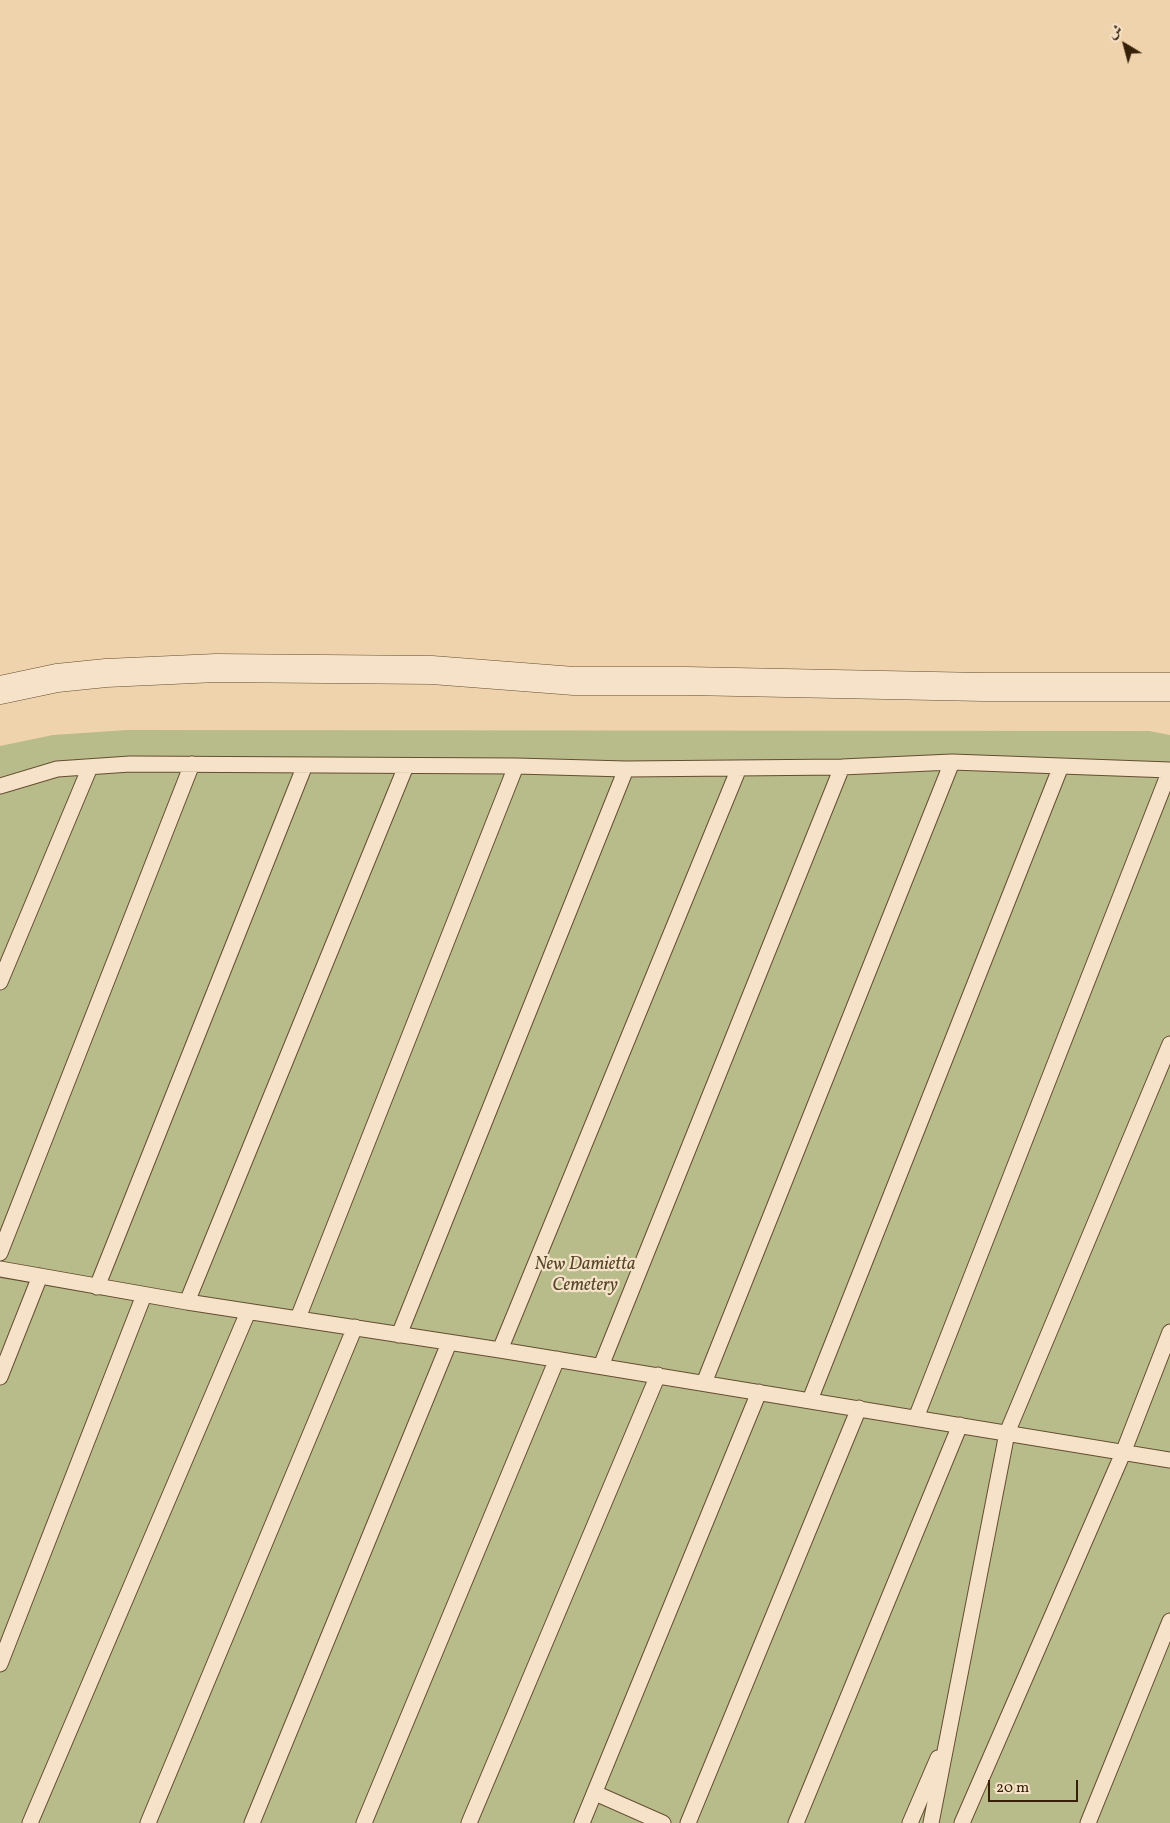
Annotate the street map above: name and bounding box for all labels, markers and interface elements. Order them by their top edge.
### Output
north arrow [1100,20,1150,70]
text: ش [1104,21,1127,44]
park label: New Damietta Cemetery [535,1255,635,1298]
scale bar [990,1770,1080,1802]
text: 20 m [996,1778,1029,1799]

